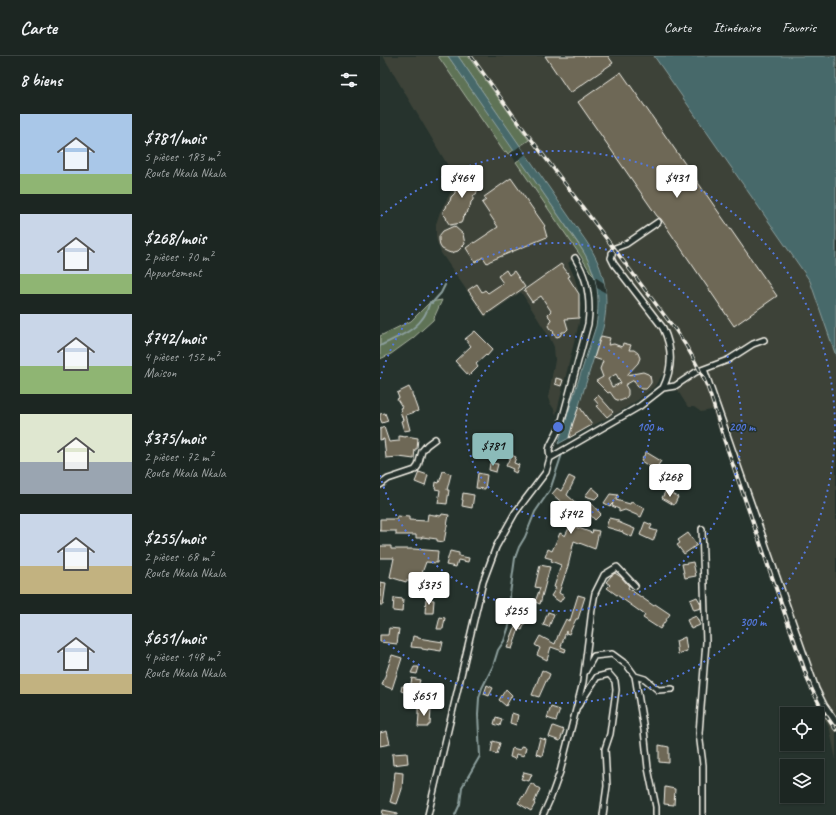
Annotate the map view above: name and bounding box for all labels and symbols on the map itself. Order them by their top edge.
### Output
pin: $464 [438,165,486,199]
pin: $431 [653,165,701,199]
text: 100 m [637,419,664,435]
text: 200 m [729,419,756,435]
centre of rings [551,420,565,434]
pin: $781 [469,433,517,467]
pin: $268 [646,464,694,498]
pin: $742 [547,501,595,535]
pin: $375 [405,572,453,606]
pin: $255 [492,598,540,632]
text: 300 m [740,614,767,630]
pin: $651 [400,683,448,717]

